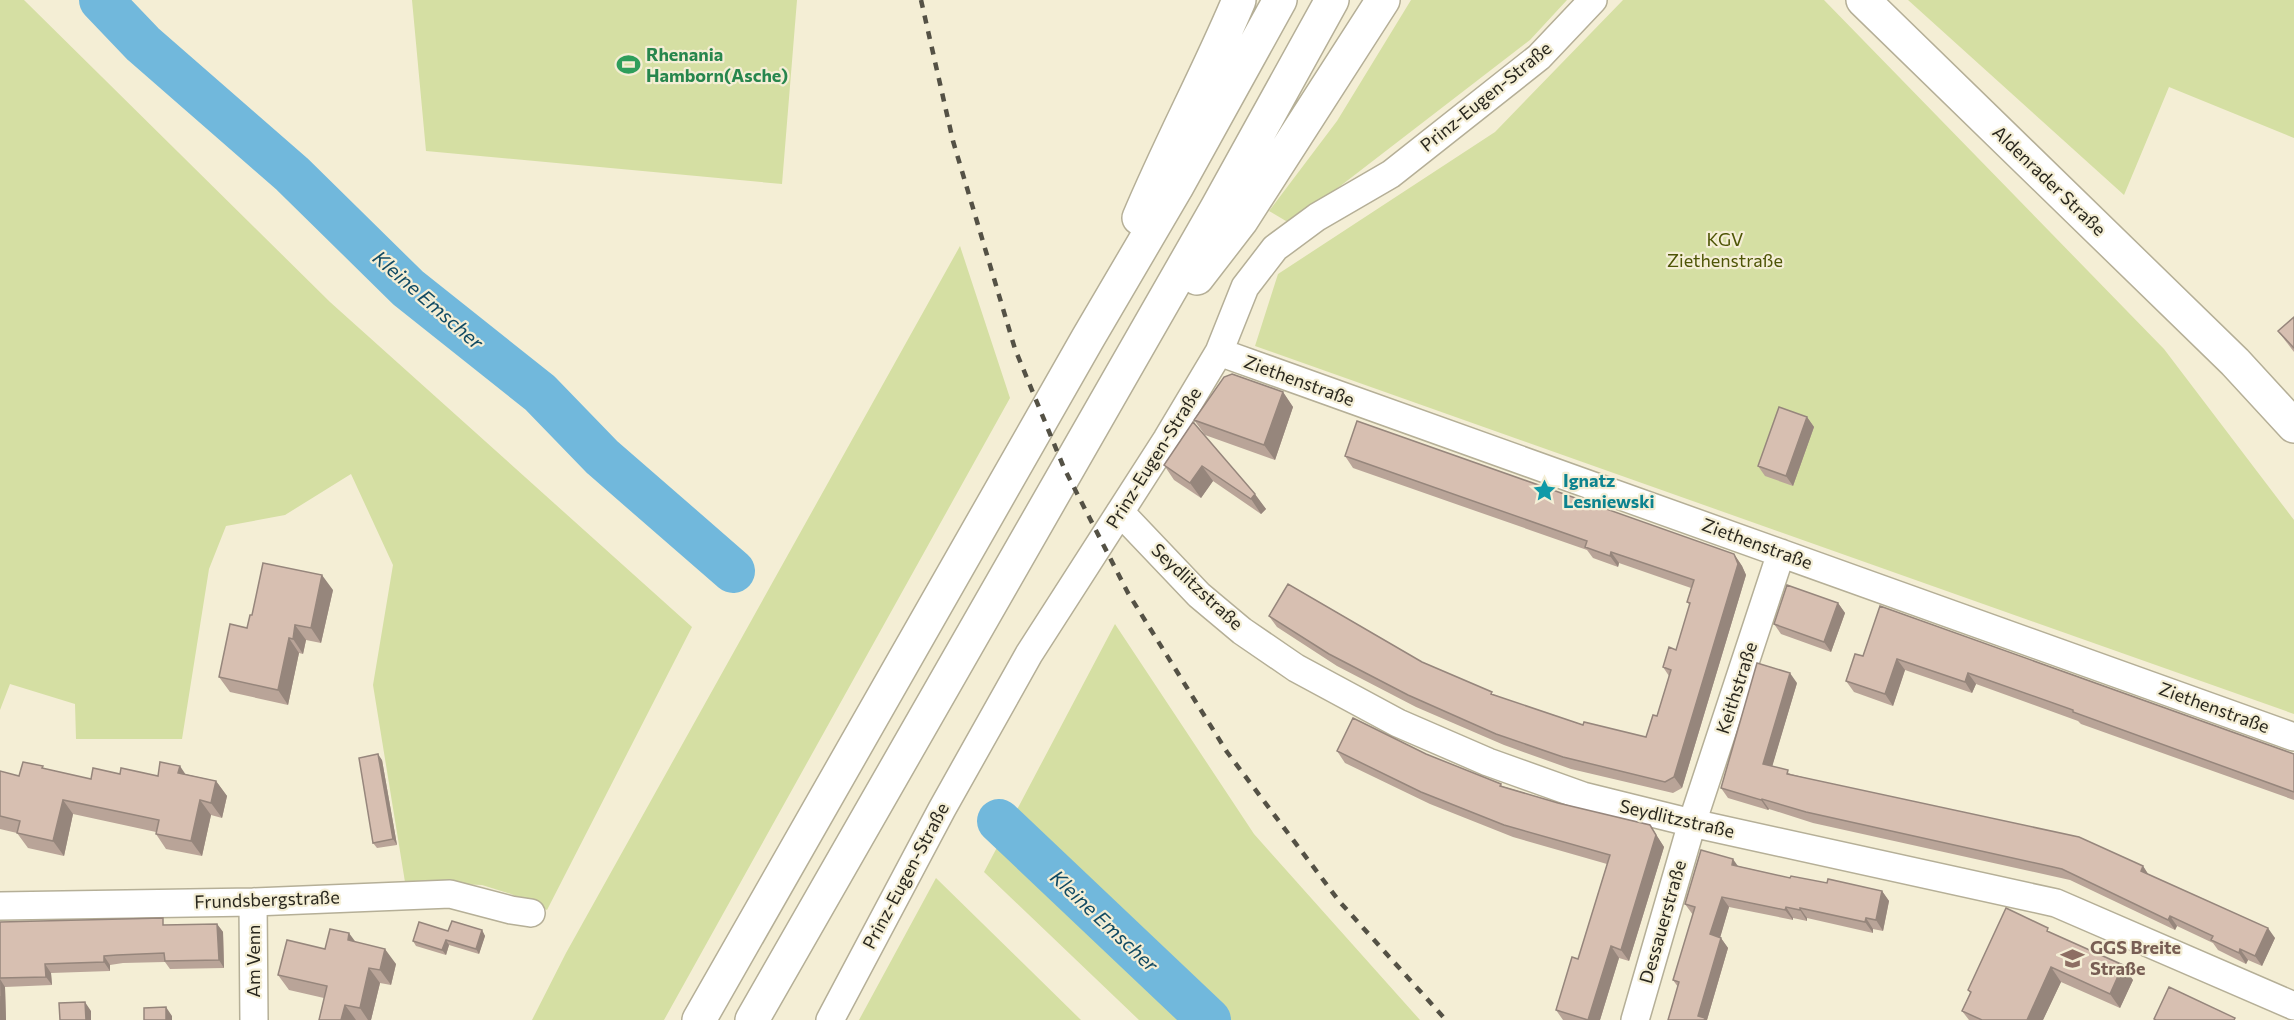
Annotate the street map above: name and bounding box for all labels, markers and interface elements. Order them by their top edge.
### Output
street label: Prinz-Eugen-Straße [1415,37,1555,156]
place label: Rhenania Hamborn(Asche) [646,43,788,86]
sports icon: Rhenania Hamborn(Asche) [615,52,641,78]
street label: Aldenrader Straße [1989,121,2111,240]
park label: KGV Ziethenstraße [1667,228,1783,271]
water label: Kleine Emscher [369,245,489,354]
street label: Ziethenstraße [1241,350,1358,410]
street label: Prinz-Eugen-Straße [1101,383,1205,532]
place label: Ignatz Lesniewski [1563,469,1655,512]
place icon: Ignatz Lesniewski [1532,478,1558,504]
street label: Ziethenstraße [1699,513,1816,573]
street label: Seydlitzstraße [1147,538,1248,634]
street label: Keithstraße [1711,639,1761,737]
street label: Ziethenstraße [2156,677,2273,737]
street label: Seydlitzstraße [1618,794,1737,842]
street label: Prinz-Eugen-Straße [857,799,953,952]
street label: Dessauerstraße [1634,858,1690,986]
water label: Kleine Emscher [1046,864,1164,977]
street label: Frundsbergstraße [194,885,340,913]
street label: Am Venn [242,925,264,997]
place label: GGS Breite Straße [2090,936,2181,979]
school or university icon: GGS Breite Straße [2059,945,2085,971]

